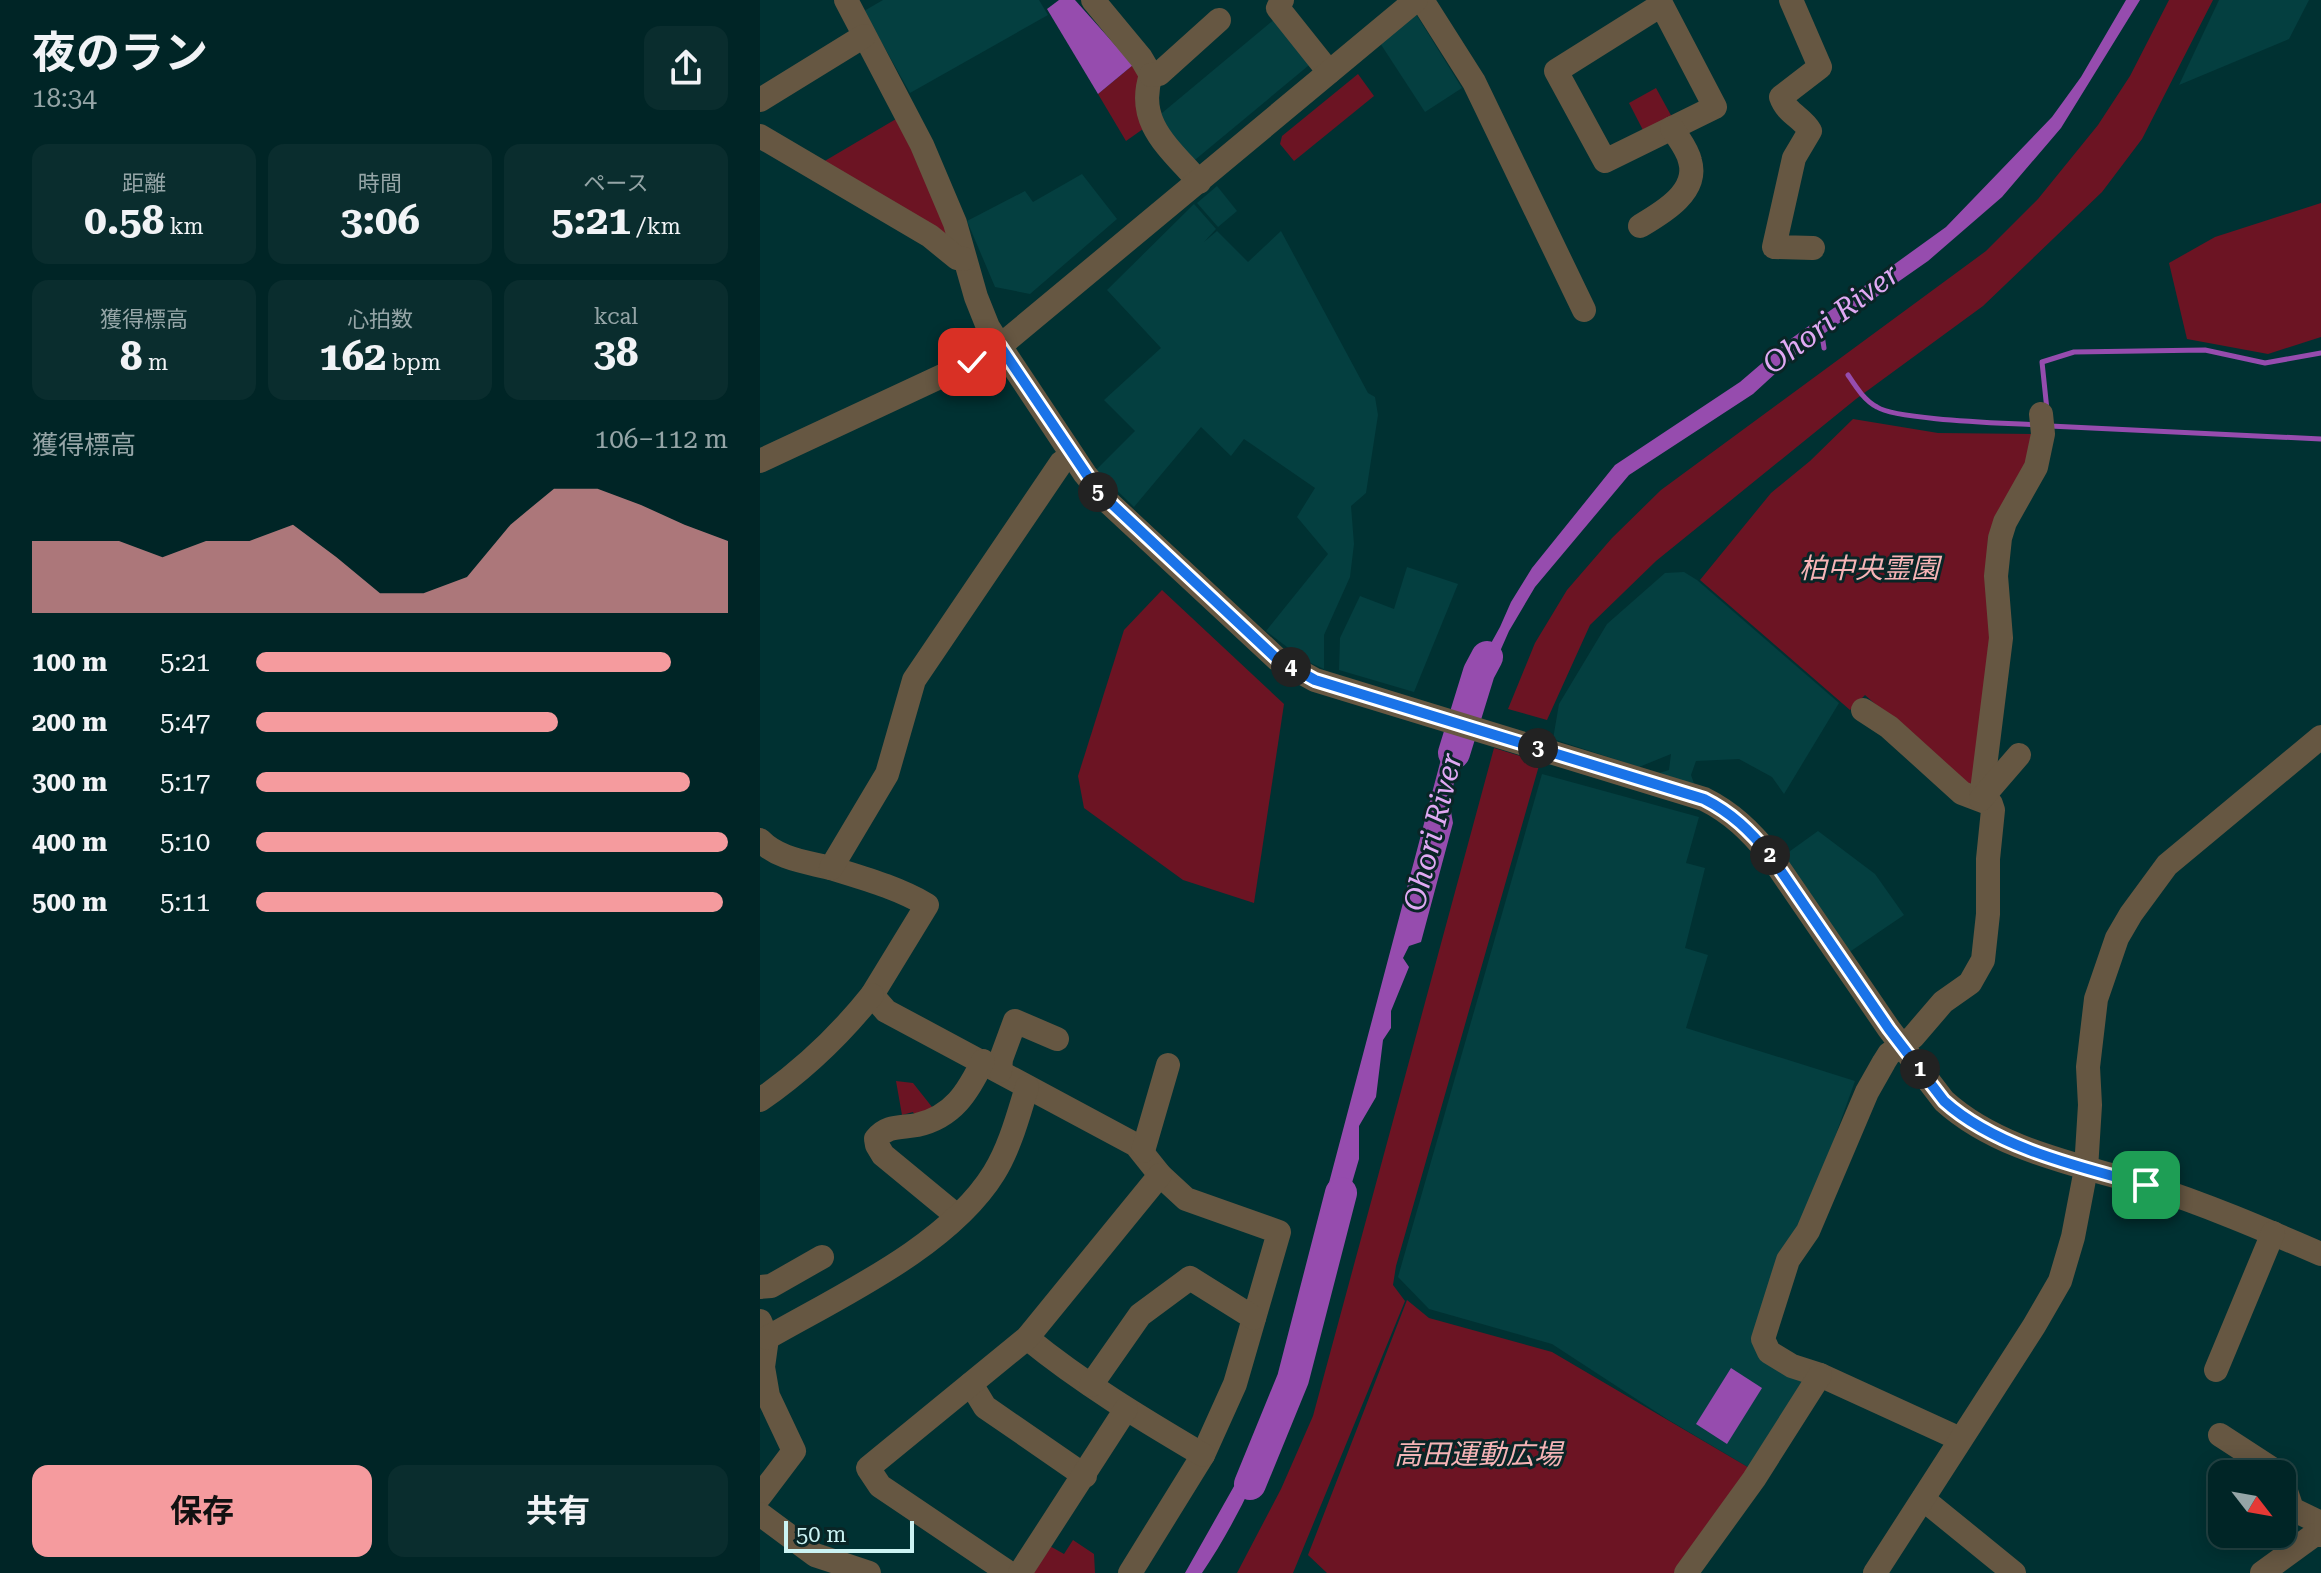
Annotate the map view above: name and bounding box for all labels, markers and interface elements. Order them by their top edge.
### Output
button: share [644,26,728,110]
text: 夜のラン [32,27,208,79]
text: 18:34 [32,83,97,113]
text: 距離 [122,171,166,196]
text: 時間 [358,171,402,196]
text: ペース [584,171,648,196]
text: 0.58 [84,197,164,244]
text: 3:06 [340,197,420,244]
text: 5:21 [551,197,631,244]
text: km [164,214,204,239]
text: /km [631,214,681,239]
water label: Ohori River [1756,256,1906,381]
text: kcal [594,304,638,329]
text: 獲得標高 [100,307,188,332]
text: 心拍数 [347,307,413,332]
pin [938,328,1006,396]
text: 38 [594,329,638,376]
text: 8 [120,333,142,380]
text: 162 [319,333,386,380]
icon: check [950,340,994,384]
text: m [142,350,168,375]
text: bpm [386,350,441,375]
text: 106–112 m [595,424,728,454]
text: 獲得標高 [32,430,136,460]
pin: 5 [1078,472,1118,512]
text: 5 [1092,479,1104,504]
park label: 柏中央霊園 [1799,552,1943,585]
text: 100 m [32,647,107,677]
text: 5:21 [160,647,210,677]
pin: 4 [1271,647,1311,687]
text: 4 [1285,654,1297,679]
text: 200 m [32,707,107,737]
text: 5:47 [160,707,210,737]
pin: 3 [1518,728,1558,768]
text: 3 [1532,735,1544,760]
water label: Ohori River [1396,749,1469,914]
text: 300 m [32,767,107,797]
text: 5:17 [160,767,210,797]
text: 400 m [32,827,107,857]
text: 5:10 [160,827,210,857]
pin: 2 [1750,835,1790,875]
text: 2 [1764,842,1776,867]
text: 500 m [32,887,107,917]
text: 5:11 [160,887,210,917]
pin: 1 [1900,1049,1940,1089]
text: 1 [1914,1056,1926,1081]
pin [2112,1151,2180,1219]
icon: arrive [2124,1163,2168,1207]
park label: 高田運動広場 [1394,1438,1565,1471]
north arrow [2208,1460,2296,1548]
map controls [2208,1460,2296,1548]
button: 保存 [32,1465,372,1557]
button: 共有 [388,1465,728,1557]
scale bar [784,1517,914,1553]
text: 50 m [796,1522,846,1547]

